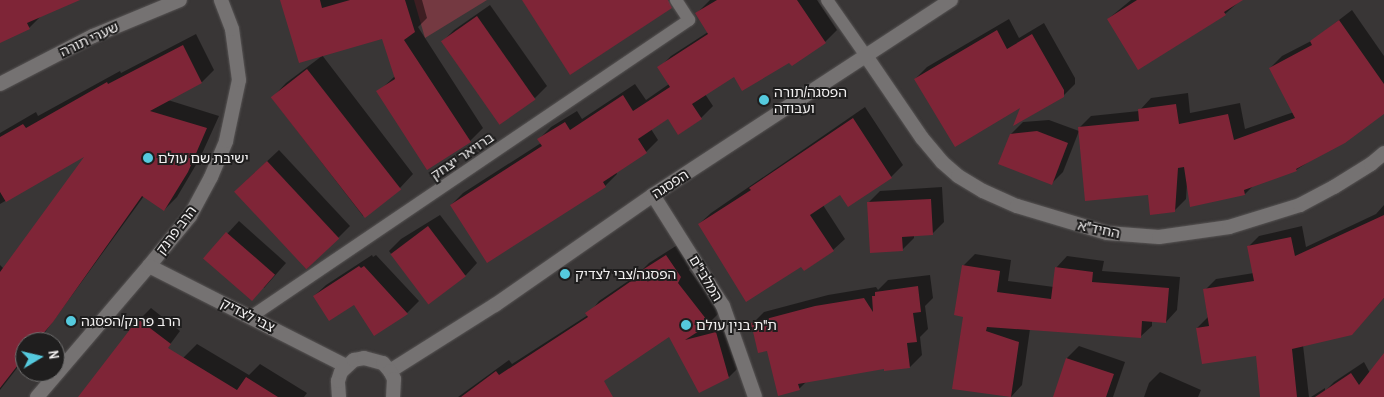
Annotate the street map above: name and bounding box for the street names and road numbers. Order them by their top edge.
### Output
street label: שערי תורה [57,18,121,60]
street label: ברויאר יצחק [427,129,497,183]
street label: הפסגה [649,166,691,202]
street label: הרב פרנק [152,202,200,258]
street label: החיד"א [1076,216,1122,242]
street label: המלבי"ם [686,252,726,304]
street label: צבי לצדיק [218,294,278,336]

